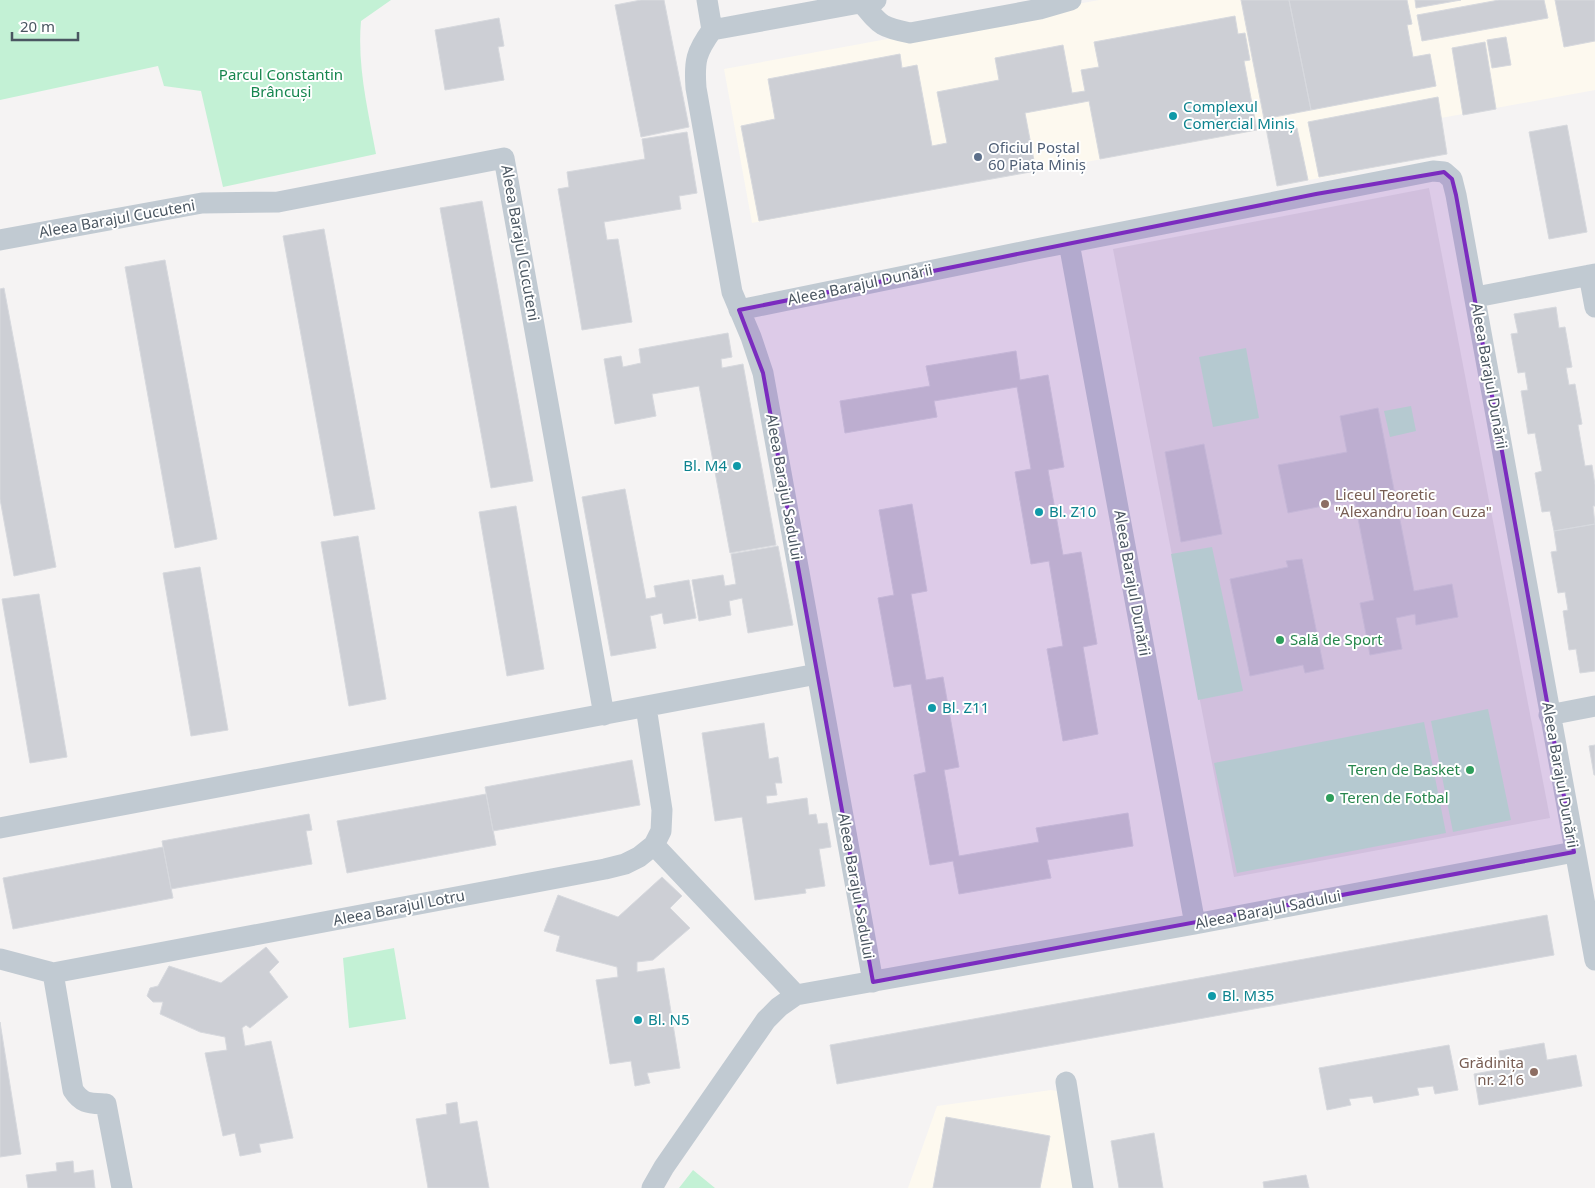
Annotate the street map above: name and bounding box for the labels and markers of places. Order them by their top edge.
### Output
place label: Complexul Comercial Miniș [1183,96,1295,133]
marker: Complexul Comercial Miniș [1167,110,1179,122]
place label: Oficiul Poștal 60 Piața Miniș [988,137,1086,174]
marker: Oficiul Poștal 60 Piața Miniș [972,151,984,163]
place label: Bl. M4 [683,455,727,475]
marker: Bl. M4 [731,460,743,472]
place label: Liceul Teoretic "Alexandru Ioan Cuza" [1335,484,1492,521]
marker: Liceul Teoretic "Alexandru Ioan Cuza" [1319,498,1331,510]
place label: Bl. Z10 [1049,501,1096,521]
marker: Bl. Z10 [1033,506,1045,518]
place label: Sală de Sport [1290,629,1383,649]
marker: Sală de Sport [1274,634,1286,646]
place label: Bl. Z11 [942,697,989,717]
marker: Bl. Z11 [926,702,938,714]
place label: Teren de Basket [1348,759,1461,779]
marker: Teren de Basket [1464,764,1476,776]
place label: Teren de Fotbal [1340,787,1449,807]
marker: Teren de Fotbal [1324,792,1336,804]
place label: Bl. M35 [1222,985,1274,1005]
marker: Bl. M35 [1206,990,1218,1002]
place label: Bl. N5 [648,1009,690,1029]
marker: Bl. N5 [632,1014,644,1026]
place label: Grădinița nr. 216 [1459,1052,1524,1089]
marker: Grădinița nr. 216 [1528,1066,1540,1078]

